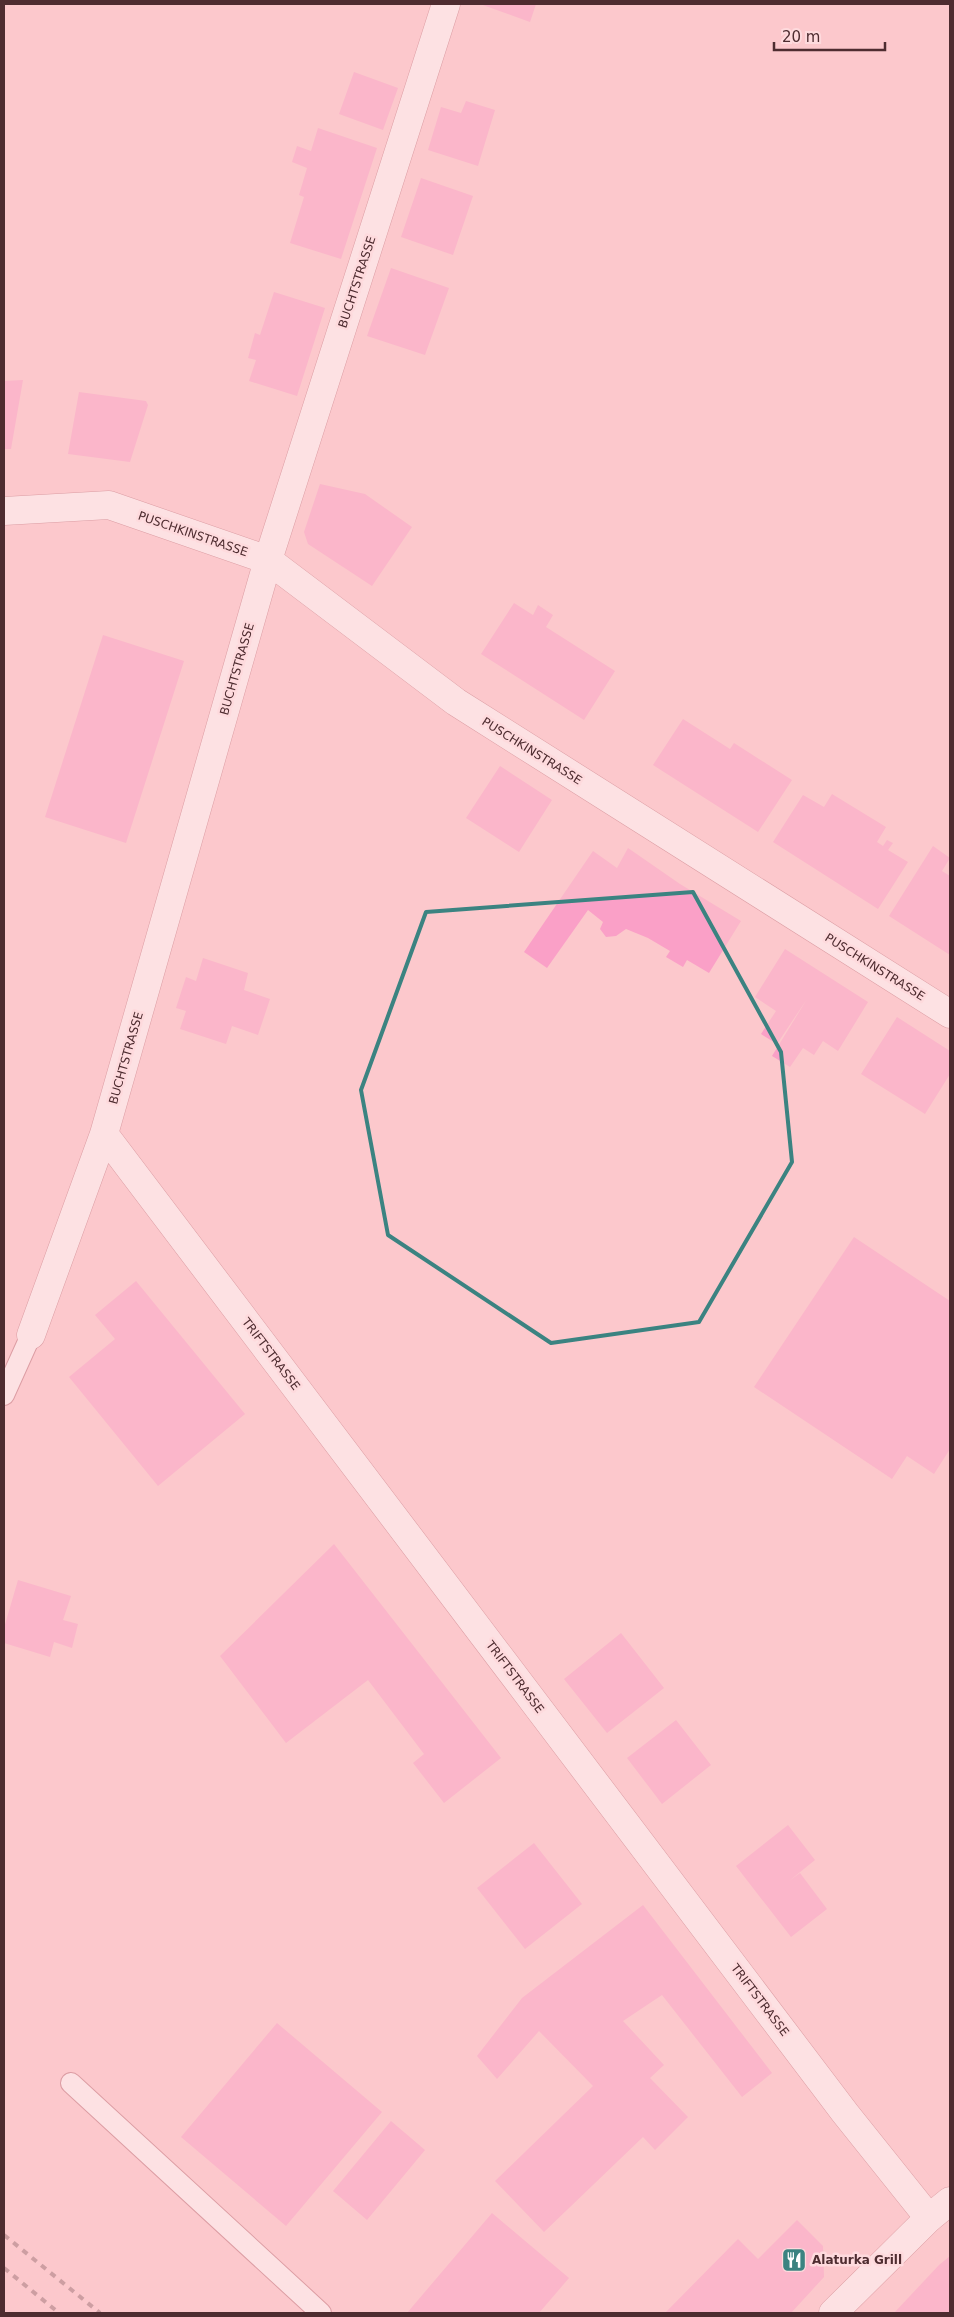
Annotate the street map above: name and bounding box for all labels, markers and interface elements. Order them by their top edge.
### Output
scale bar [774,20,885,52]
text: 20 m [782,28,820,46]
street label: BUCHTSTRASSE [336,234,378,330]
street label: PUSCHKINSTRASSE [136,509,250,559]
street label: BUCHTSTRASSE [217,621,257,717]
street label: PUSCHKINSTRASSE [479,715,585,787]
street label: PUSCHKINSTRASSE [822,931,928,1003]
street label: BUCHTSTRASSE [106,1010,146,1106]
street label: TRIFTSTRASSE [239,1314,303,1393]
street label: TRIFTSTRASSE [483,1637,547,1716]
street label: TRIFTSTRASSE [728,1960,792,2039]
restaurant icon: Alaturka Grill [781,2247,807,2273]
place label: Alaturka Grill [812,2253,902,2267]

